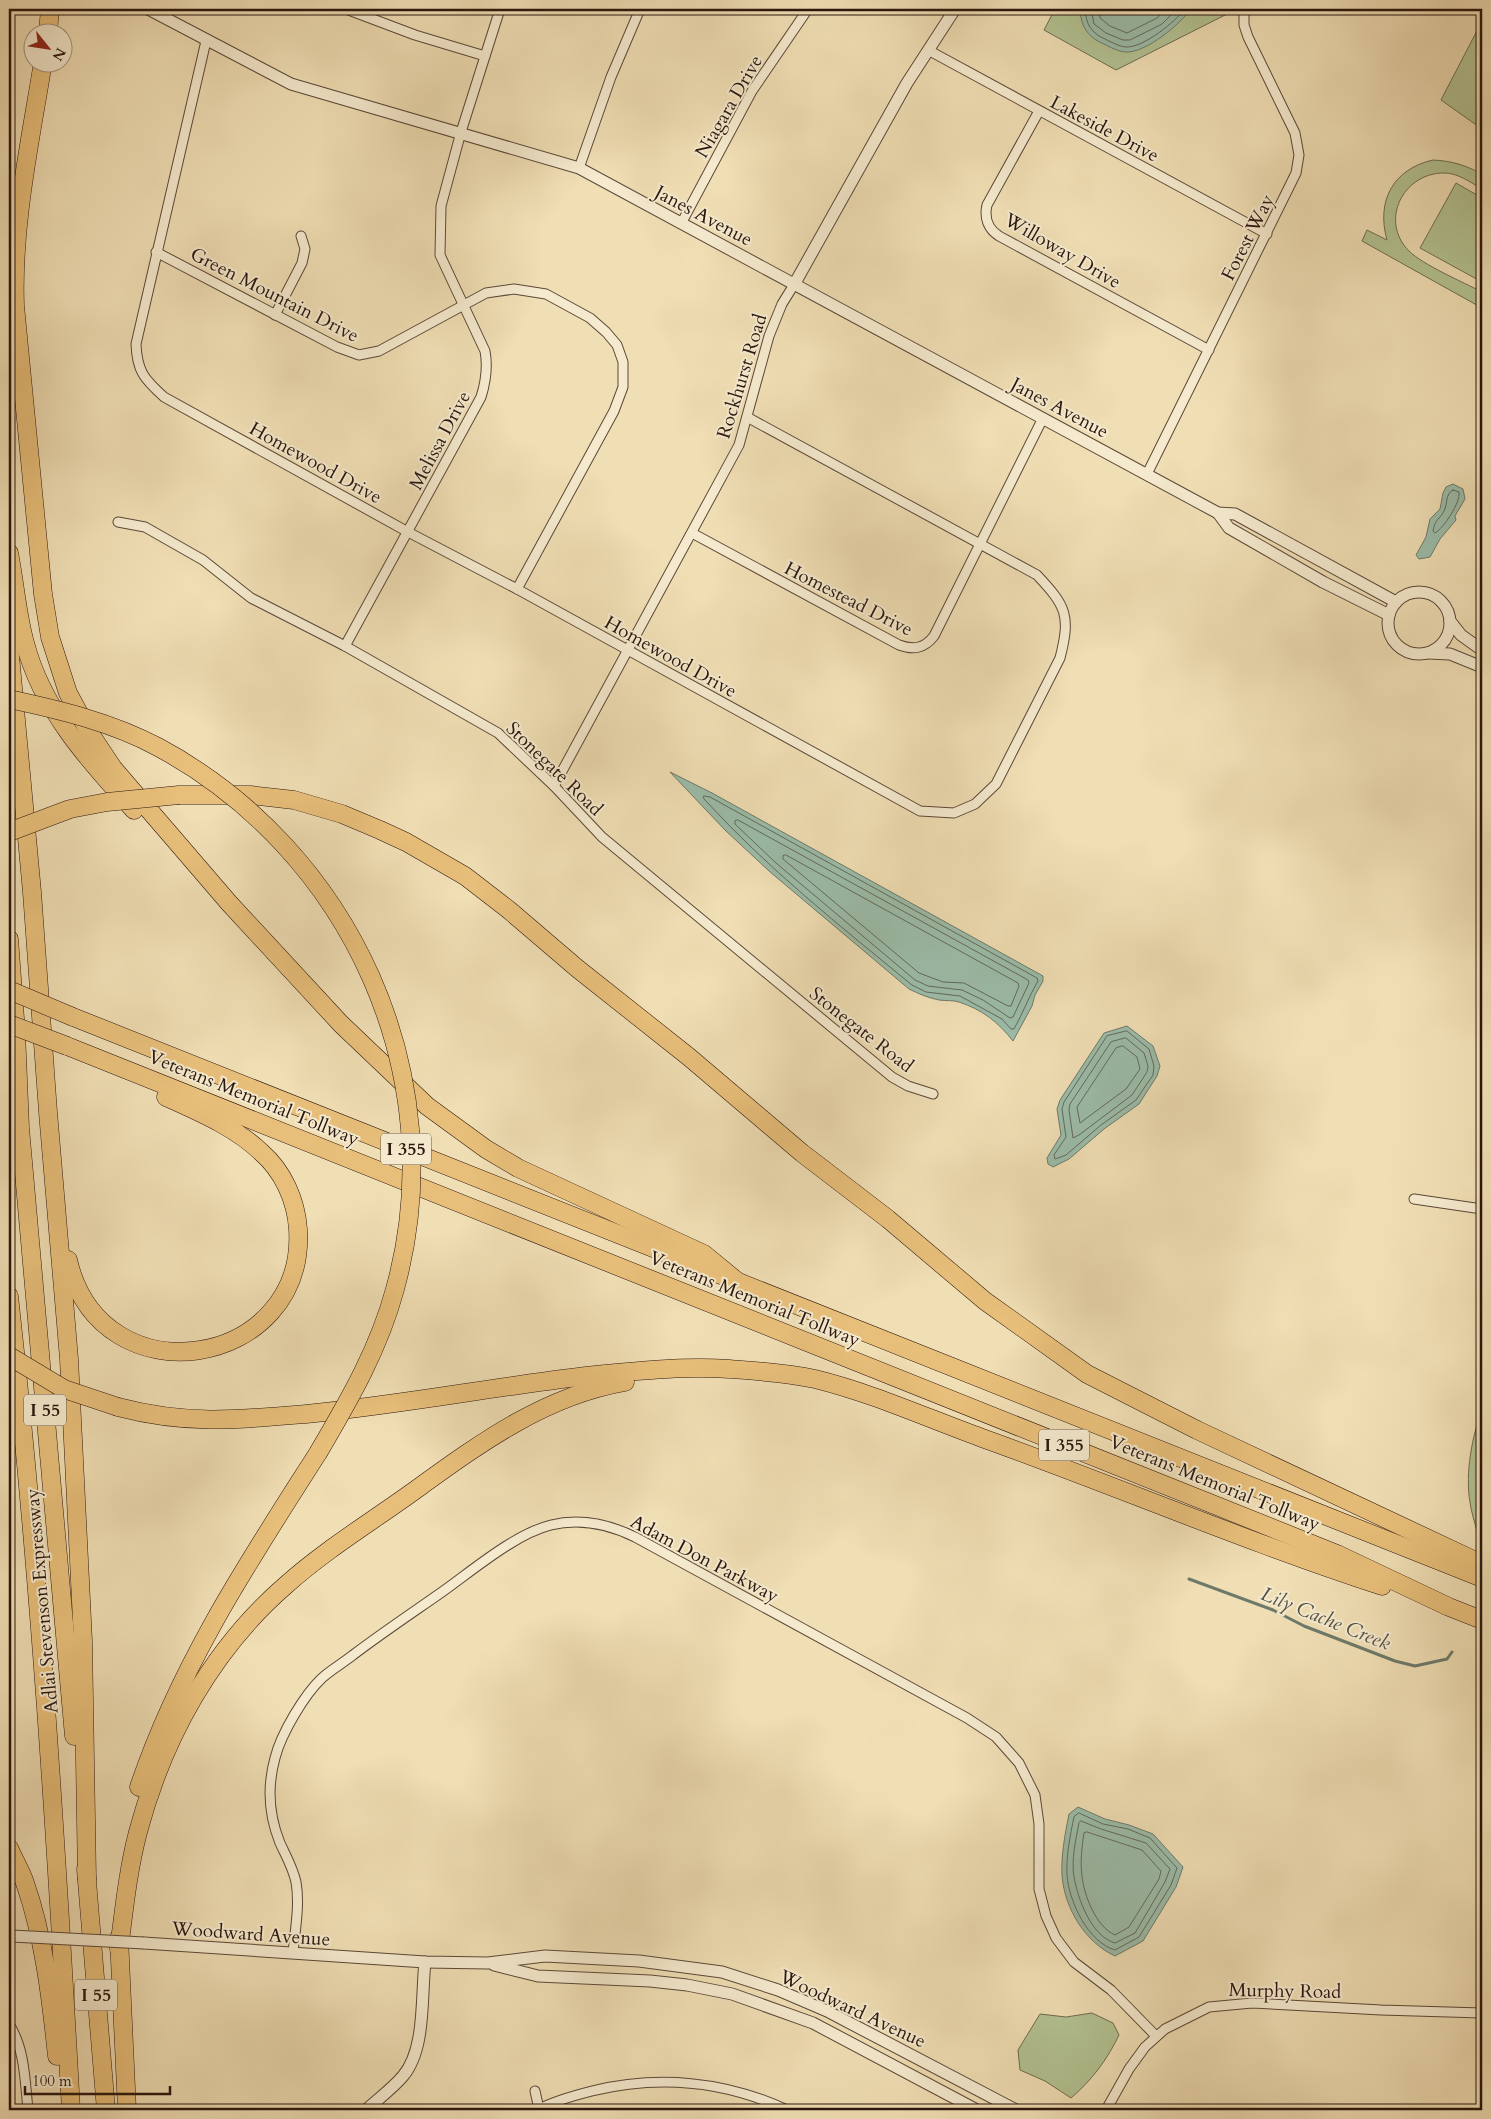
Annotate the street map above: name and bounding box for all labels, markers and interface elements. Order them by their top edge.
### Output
north arrow [22,22,72,72]
text: N [48,44,70,64]
street label: Niagara Drive [689,50,769,163]
street label: Lakeside Drive [1045,89,1164,169]
street label: Janes Avenue [647,178,757,253]
street label: Forest Way [1215,190,1281,285]
street label: Willoway Drive [998,206,1126,295]
street label: Green Mountain Drive [186,241,363,349]
street label: Rockhurst Road [711,311,773,442]
street label: Janes Avenue [1003,370,1113,445]
street label: Melissa Drive [403,386,477,495]
street label: Homewood Drive [245,416,386,510]
street label: Homestead Drive [780,555,917,643]
street label: Homewood Drive [600,610,741,704]
street label: Stonegate Road [500,716,609,822]
street label: Stonegate Road [804,981,919,1079]
street label: Veterans Memorial Tollway [144,1044,363,1152]
road number: I 355 [381,1134,431,1164]
street label: Veterans Memorial Tollway [645,1245,864,1353]
road number: I 55 [24,1394,66,1426]
street label: Veterans Memorial Tollway [1105,1429,1324,1537]
road number: I 355 [1039,1430,1089,1460]
street label: Adlai Stevenson Expressway [19,1487,65,1715]
street label: Adam Don Parkway [626,1509,783,1609]
water label: Lily Cache Creek [1257,1580,1395,1657]
street label: Woodward Avenue [170,1915,331,1953]
street label: Woodward Avenue [774,1963,930,2054]
street label: Murphy Road [1228,1977,1342,2005]
road number: I 55 [75,1980,117,2010]
scale bar [25,2064,170,2096]
text: 100 m [32,2071,72,2091]

